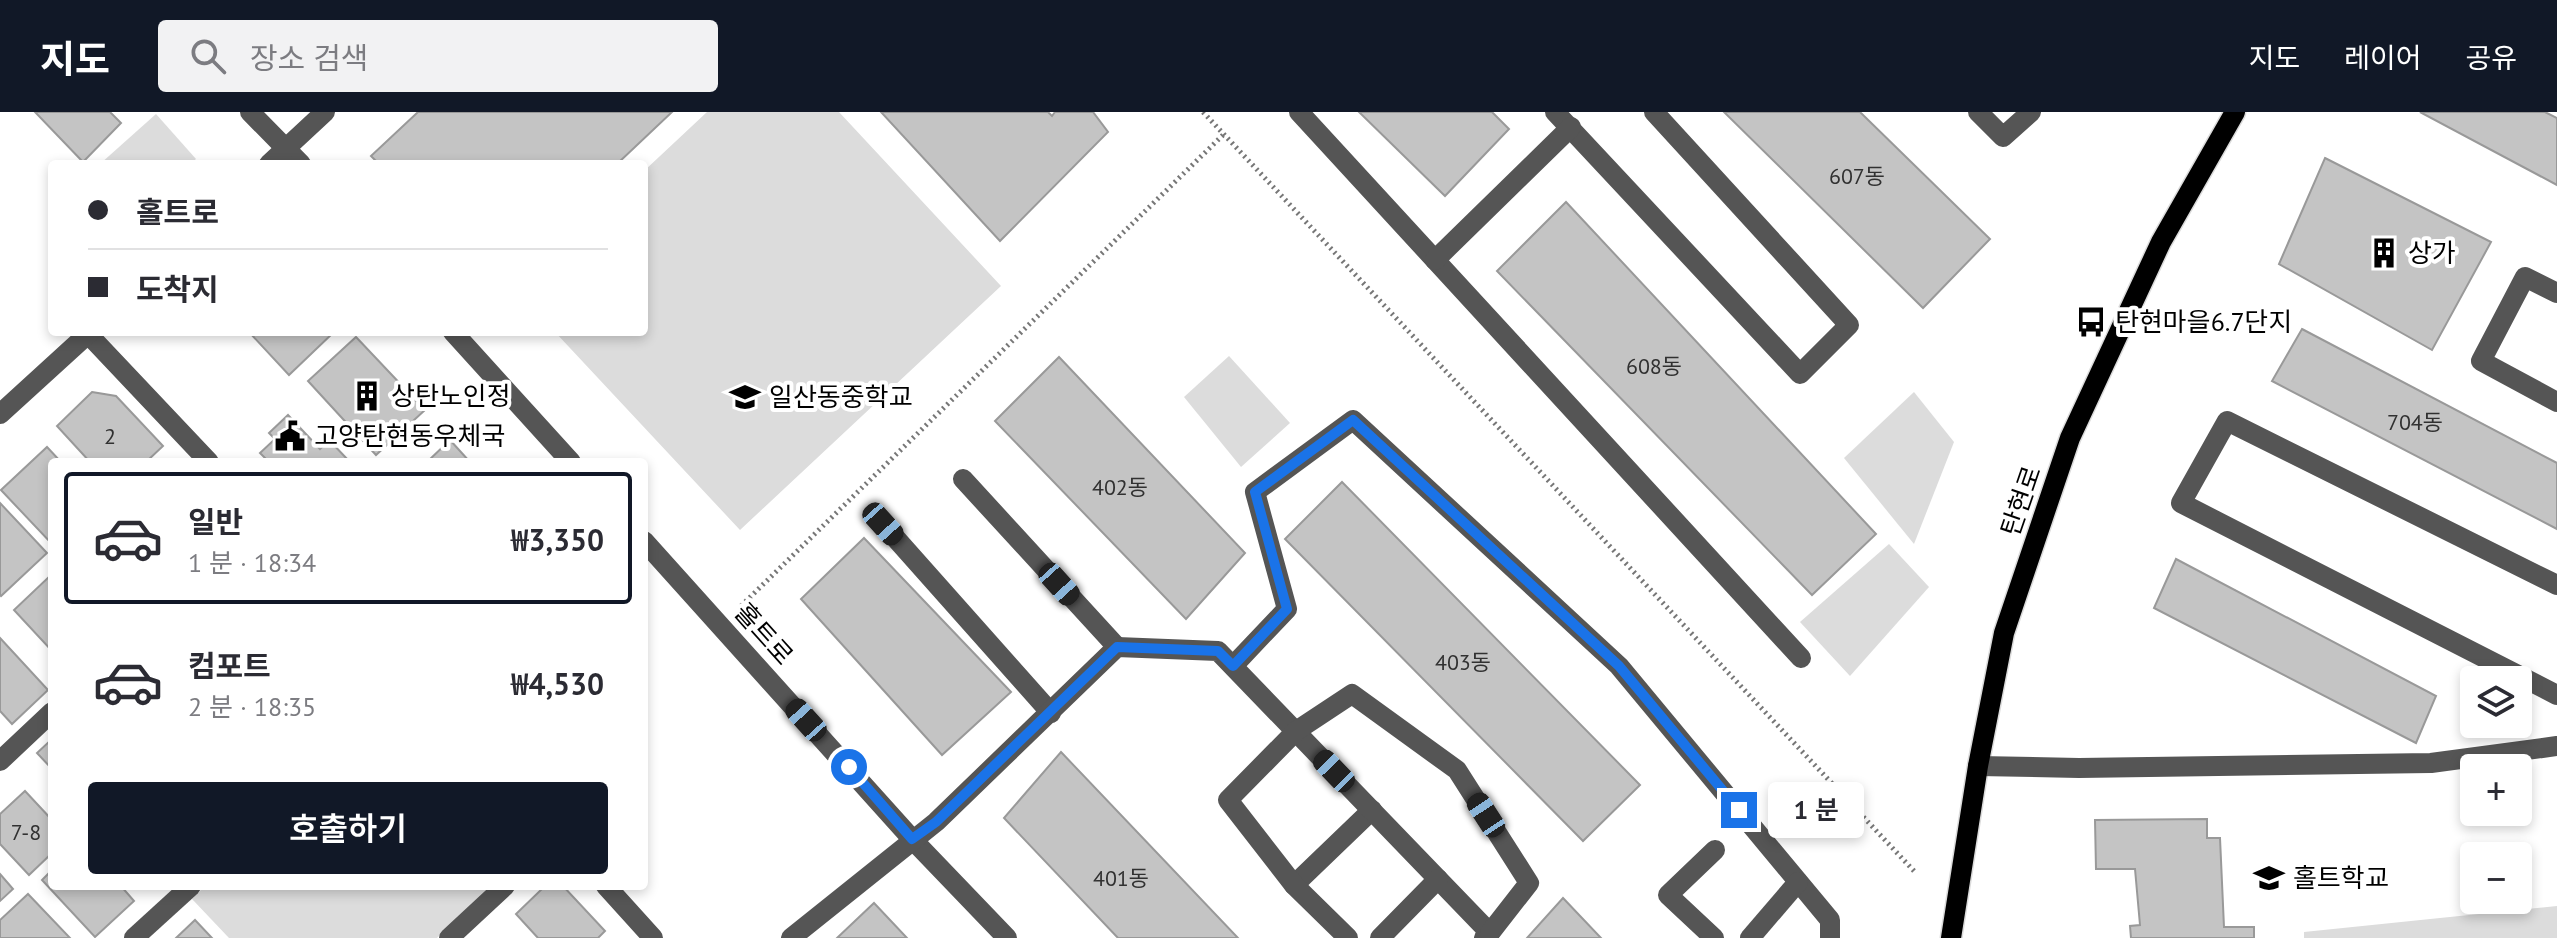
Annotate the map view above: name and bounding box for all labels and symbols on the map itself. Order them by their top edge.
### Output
house number: 607동 [1829,162,1885,190]
building icon: 상가 [2367,236,2401,270]
place label: 상가 [2408,236,2456,269]
bus stop icon: 탄현마을6.7단지 [2074,305,2108,339]
place label: 탄현마을6.7단지 [2115,305,2292,338]
house number: 608동 [1626,352,1682,380]
building icon: 상탄노인정 [350,379,384,413]
place label: 상탄노인정 [391,379,511,412]
school or university icon: 일산동중학교 [728,380,762,414]
place label: 일산동중학교 [769,380,913,413]
house number: 704동 [2387,408,2443,436]
public building icon: 고양탄현동우체국 [273,419,307,453]
place label: 고양탄현동우체국 [314,419,505,452]
house number: 2 [104,422,116,450]
street label: 탄현로 [1993,462,2048,540]
house number: 402동 [1092,473,1148,501]
car [858,498,908,550]
car [1034,558,1084,610]
street label: 홀트로 [728,596,801,671]
house number: 403동 [1435,648,1491,676]
car [781,694,831,746]
car [1309,745,1359,797]
route start [831,749,867,785]
callout: 1 분 [1767,782,1863,838]
car [1463,788,1509,842]
route end [1721,792,1757,828]
house number: 7-8 [11,818,41,846]
school or university icon: 홀트학교 [2252,861,2286,895]
place label: 홀트학교 [2293,861,2389,894]
house number: 401동 [1093,864,1149,892]

